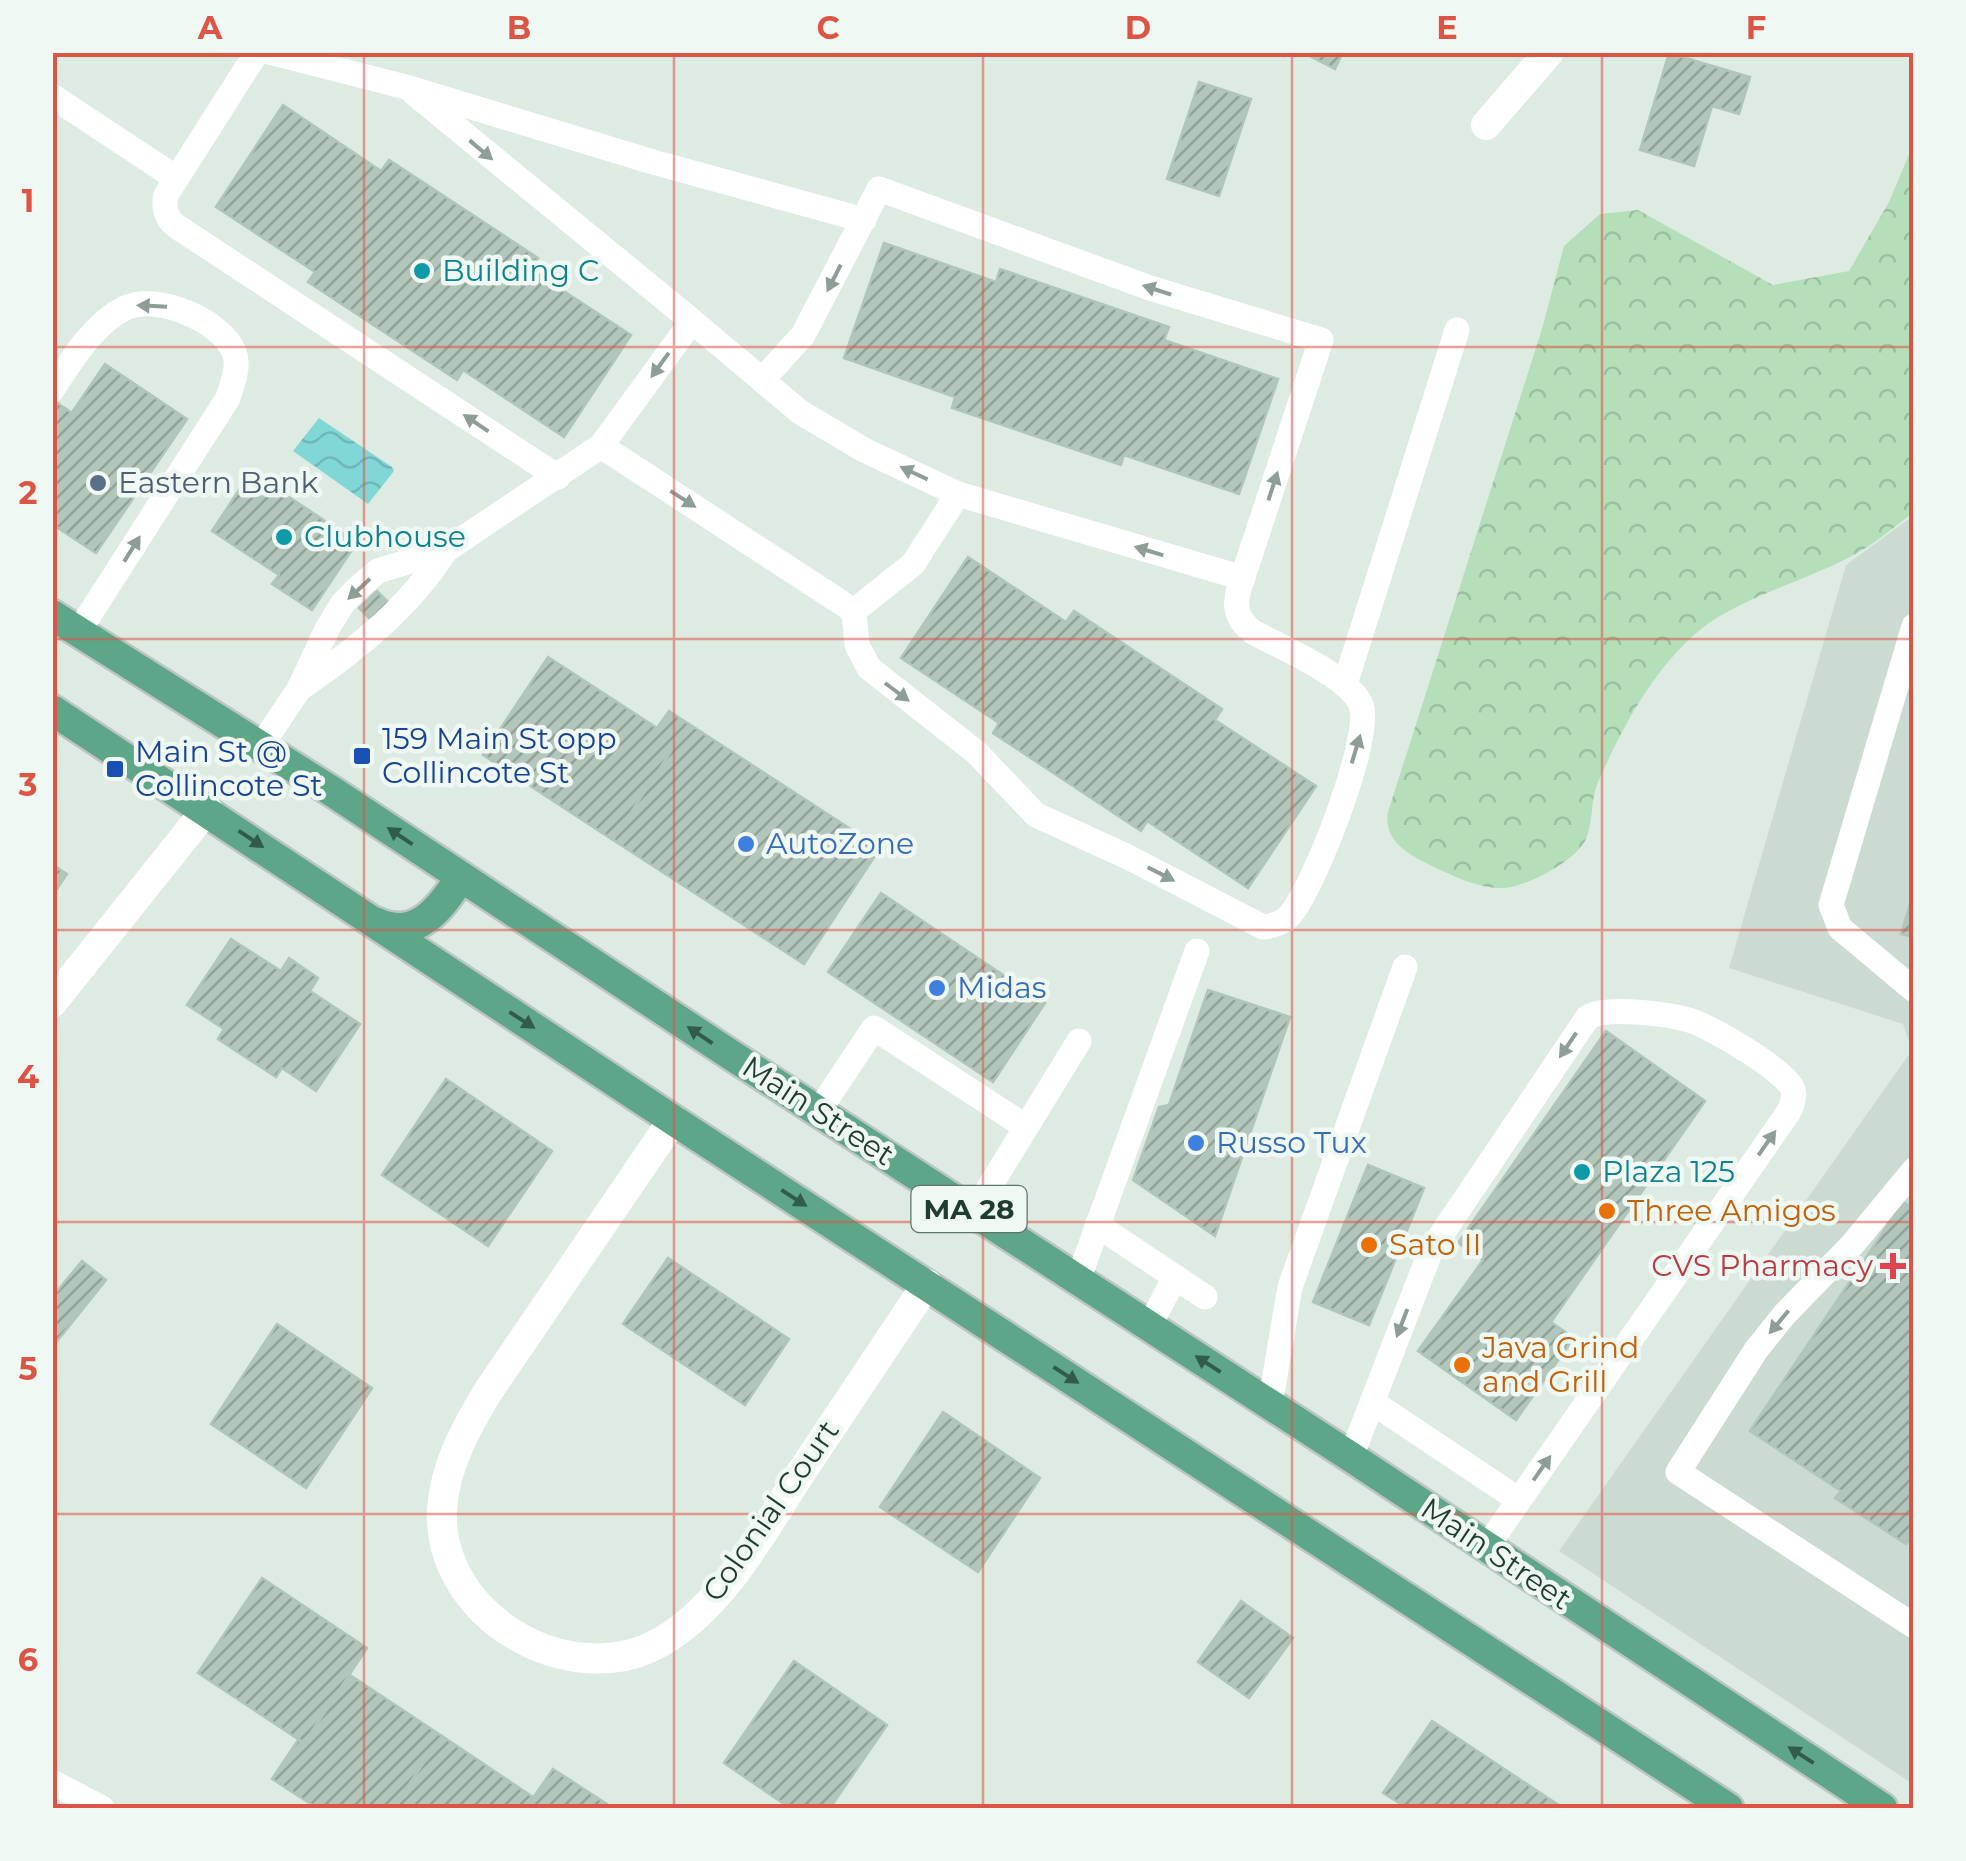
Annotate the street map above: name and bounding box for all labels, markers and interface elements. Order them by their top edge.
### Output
text: A [197,8,223,47]
text: B [507,8,531,47]
text: C [816,8,840,47]
text: D [1125,8,1151,47]
text: E [1436,8,1458,47]
text: F [1746,8,1766,47]
one-way arrow [468,138,493,160]
text: 1 [22,181,34,220]
place label: Building C [442,252,599,289]
marker: Building C [411,260,433,282]
one-way arrow [826,263,843,292]
one-way arrow [1141,282,1172,297]
one-way arrow [136,298,167,314]
one-way arrow [650,352,670,378]
one-way arrow [463,414,490,433]
place label: Eastern Bank [118,464,318,501]
one-way arrow [899,465,929,481]
one-way arrow [1267,470,1282,500]
marker: Eastern Bank [87,472,109,494]
text: 2 [19,473,37,512]
one-way arrow [669,490,696,508]
place label: Clubhouse [304,518,466,555]
marker: Clubhouse [273,526,295,548]
one-way arrow [122,535,140,563]
one-way arrow [1133,543,1164,558]
one-way arrow [347,577,372,599]
one-way arrow [884,682,910,702]
place label: 159 Main St opp Collincote St [382,720,616,791]
place label: Main St @ Collincote St [135,733,323,804]
one-way arrow [1349,734,1364,764]
marker: 159 Main St opp Collincote St [351,745,373,767]
marker: Main St @ Collincote St [104,758,126,780]
text: 3 [18,765,37,804]
place label: AutoZone [766,825,914,862]
one-way arrow [387,828,414,846]
one-way arrow [238,830,265,848]
marker: AutoZone [735,833,757,855]
one-way arrow [1146,865,1175,882]
place label: Midas [957,969,1046,1006]
marker: Midas [926,977,948,999]
one-way arrow [508,1011,535,1029]
one-way arrow [687,1026,714,1045]
one-way arrow [1559,1031,1578,1058]
street label: Main Street [736,1048,901,1173]
text: 4 [17,1057,39,1096]
place label: Russo Tux [1216,1124,1367,1161]
one-way arrow [1757,1130,1776,1157]
marker: Russo Tux [1185,1132,1207,1154]
place label: Plaza 125 [1602,1153,1735,1190]
marker: Plaza 125 [1571,1161,1593,1183]
road number: MA 28 [912,1186,1026,1232]
one-way arrow [780,1189,807,1207]
place label: Three Amigos [1627,1192,1836,1229]
marker: Three Amigos [1596,1200,1618,1222]
place label: Sato II [1389,1226,1482,1263]
marker: Sato II [1358,1234,1380,1256]
place label: CVS Pharmacy [1651,1247,1874,1284]
marker: CVS Pharmacy [1882,1255,1904,1277]
one-way arrow [1394,1308,1410,1338]
one-way arrow [1769,1309,1791,1334]
place label: Java Grind and Grill [1481,1329,1639,1400]
text: 5 [18,1349,38,1388]
marker: Java Grind and Grill [1451,1354,1473,1376]
one-way arrow [1194,1356,1221,1374]
one-way arrow [1052,1366,1080,1384]
street label: Colonial Court [694,1413,847,1608]
one-way arrow [1532,1454,1551,1481]
street label: Main Street [1414,1490,1578,1617]
text: 6 [18,1640,38,1679]
one-way arrow [1787,1746,1814,1764]

